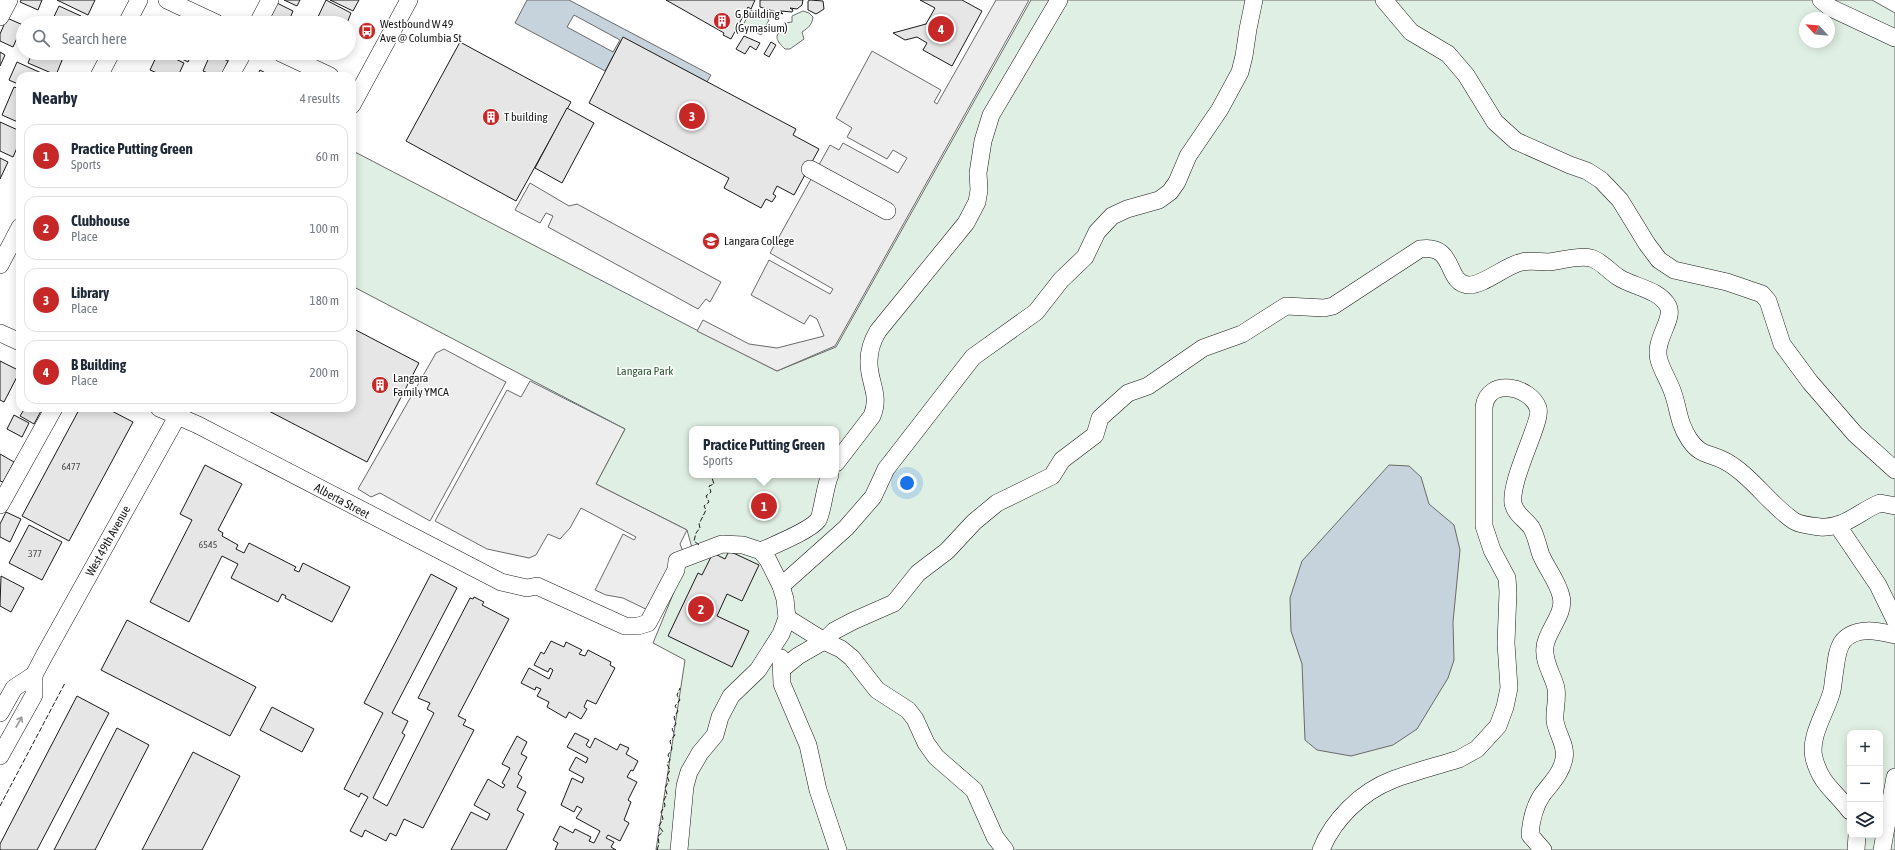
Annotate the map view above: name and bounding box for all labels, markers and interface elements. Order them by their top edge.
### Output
place label: G Building (Gymasium) [735,7,788,35]
building icon: G Building (Gymasium) [712,11,732,31]
north arrow [1799,12,1835,48]
pin: 4 [928,14,954,44]
search box [16,16,356,60]
place label: Westbound W 49 Ave @ Columbia St [380,17,462,45]
bus stop icon: Westbound W 49 Ave @ Columbia St [357,21,377,41]
icon: search [30,27,52,49]
text: Search here [62,30,127,47]
text: Nearby [32,88,78,108]
text: 4 results [300,91,340,106]
pin: 3 [679,101,705,131]
building icon: T building [481,107,501,127]
place label: T building [504,110,548,124]
text: Practice Putting Green [71,140,193,157]
text: 1 [43,149,49,164]
text: 60 m [316,149,339,164]
text: Sports [71,157,101,172]
text: Clubhouse [71,212,130,229]
text: 2 [43,221,49,236]
text: 100 m [310,221,339,236]
text: Place [71,229,98,244]
school or university icon: Langara College [701,231,721,251]
place label: Langara College [724,234,794,248]
text: Library [71,284,109,301]
text: 3 [43,293,49,308]
text: 180 m [310,293,339,308]
text: Place [71,301,98,316]
text: B Building [71,356,126,373]
park label: Langara Park [616,364,674,378]
text: 4 [43,365,49,380]
text: 200 m [310,365,339,380]
place label: Langara Family YMCA [393,371,449,399]
text: Place [71,373,98,388]
building icon: Langara Family YMCA [370,375,390,395]
popup [689,426,839,478]
text: Practice Putting Green [703,436,825,453]
text: Sports [703,453,733,468]
house number: 6477 [62,461,81,472]
your location [897,473,917,493]
street label: Alberta Street [312,481,373,522]
pin: 1 [751,491,777,521]
street label: West 49th Avenue [83,503,133,579]
house number: 6545 [199,539,218,550]
house number: 377 [28,548,42,559]
pin: 2 [688,594,714,624]
one-way arrow [16,716,24,728]
map controls [1847,730,1883,838]
button: + [1847,730,1883,766]
button: − [1847,766,1883,802]
button: layers [1847,802,1883,838]

